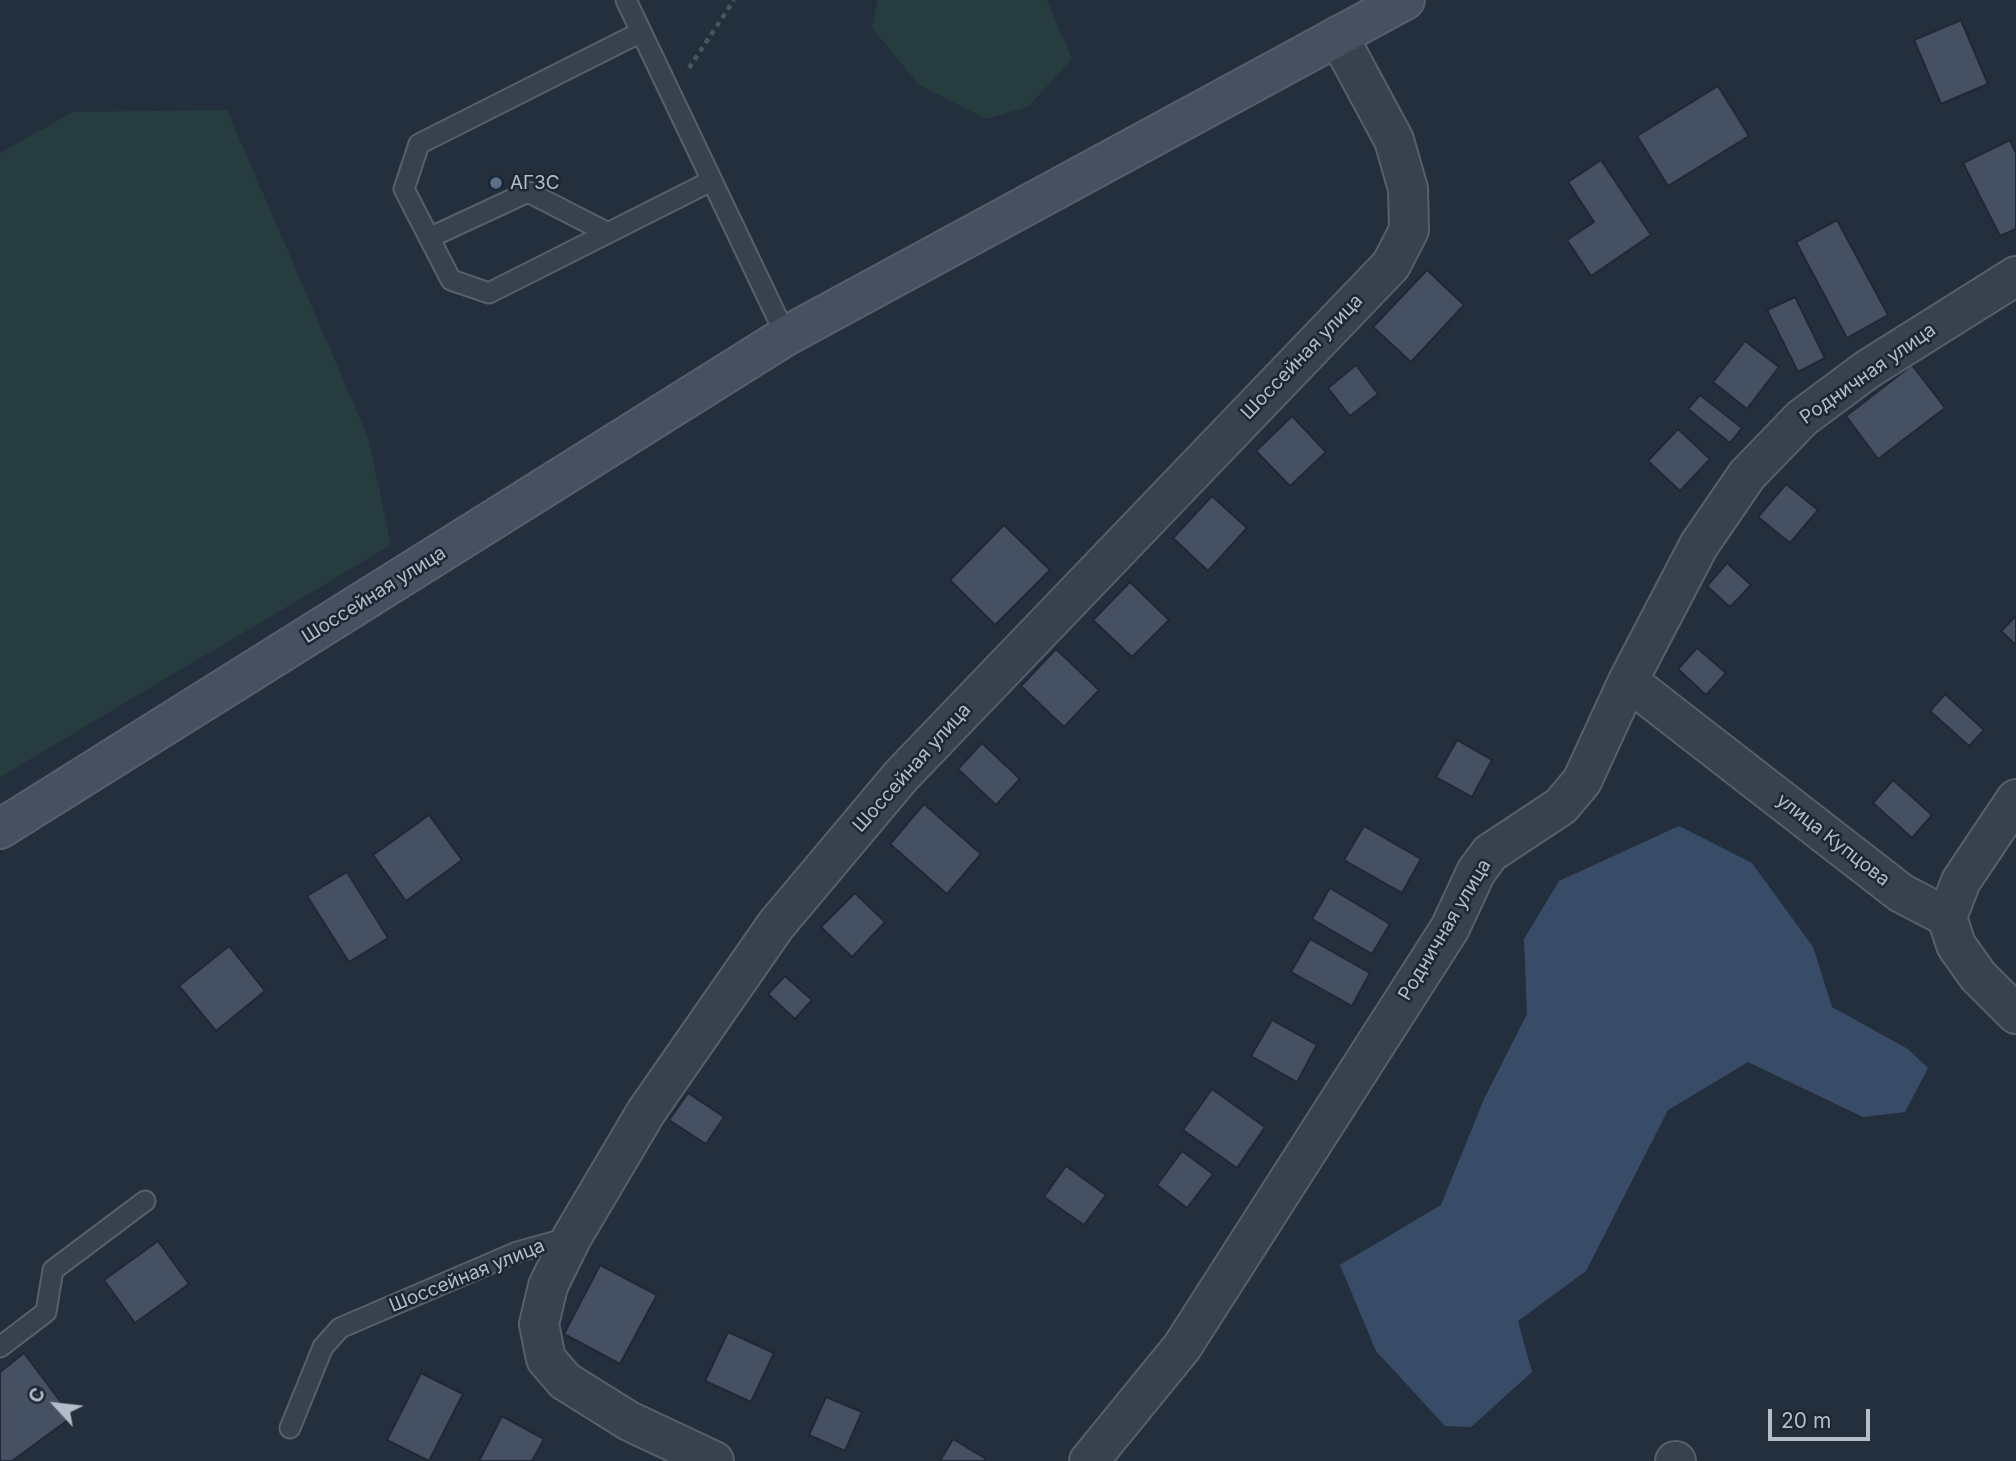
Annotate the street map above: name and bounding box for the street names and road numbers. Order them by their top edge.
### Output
street label: Шоссейная улица [1236,290,1368,424]
street label: Родничная улица [1796,319,1940,429]
street label: Шоссейная улица [298,542,450,648]
street label: Шоссейная улица [848,699,976,837]
street label: улица Купцова [1772,789,1894,891]
street label: Родничная улица [1394,855,1496,1005]
street label: Шоссейная улица [386,1234,548,1318]

